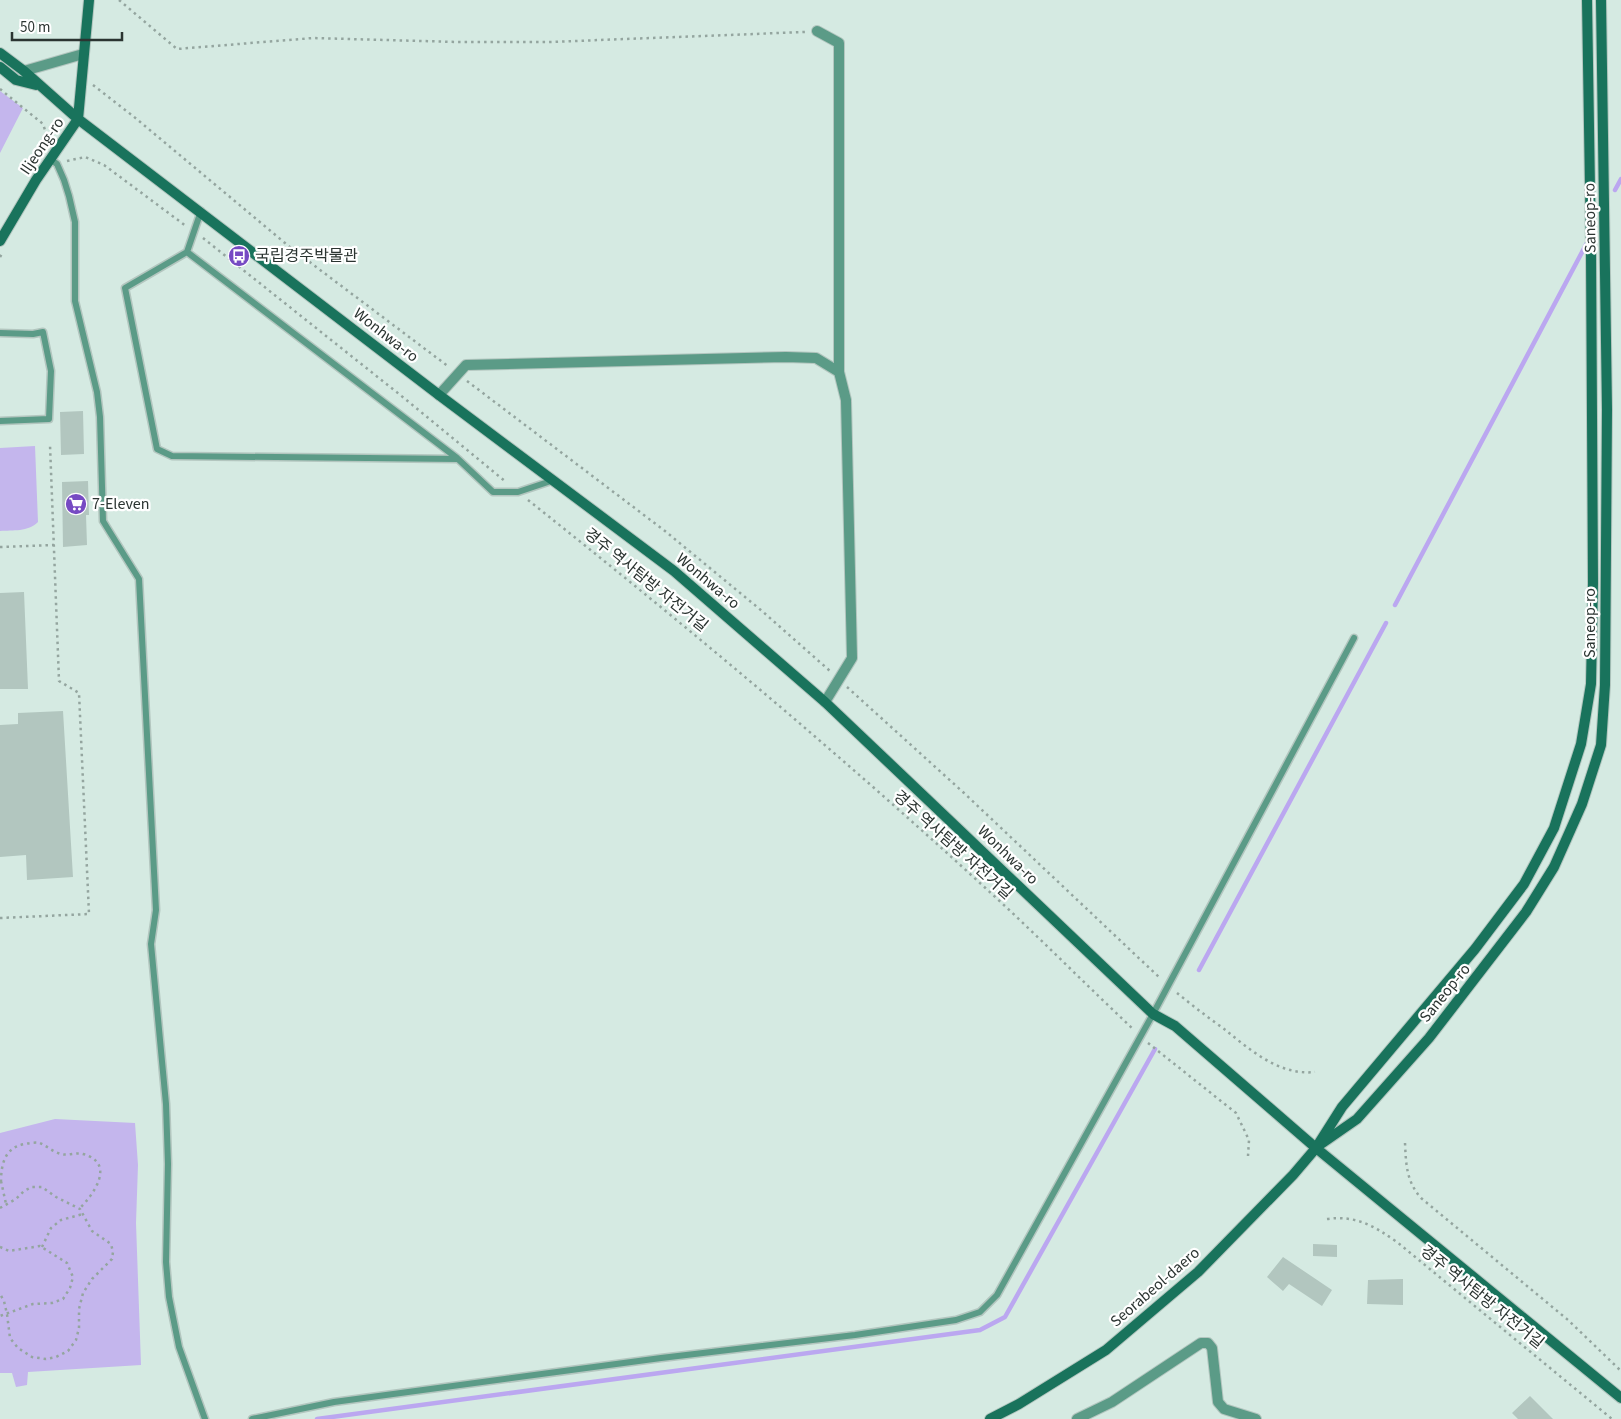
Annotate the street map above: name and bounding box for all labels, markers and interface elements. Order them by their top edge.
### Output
scale bar [12,10,122,42]
text: 50 m [20,17,50,38]
street label: Iljeong-ro [15,113,69,179]
street label: Saneop-ro [1578,183,1602,253]
bus stop icon: 국립경주박물관 [227,244,251,268]
place label: 국립경주박물관 [255,245,358,267]
street label: Wonhwa-ro [349,303,423,367]
supermarket icon: 7-Eleven [64,492,88,516]
place label: 7-Eleven [92,493,150,515]
street label: 경주 역사탐방 자전거길 [579,523,713,637]
street label: Wonhwa-ro [671,548,745,614]
street label: Saneop-ro [1579,588,1601,658]
street label: 경주 역사탐방 자전거길 [889,785,1017,905]
street label: Wonhwa-ro [973,820,1043,890]
street label: Saneop-ro [1414,959,1476,1027]
street label: 경주 역사탐방 자전거길 [1415,1240,1549,1354]
street label: Seorabeol-daero [1106,1242,1204,1332]

